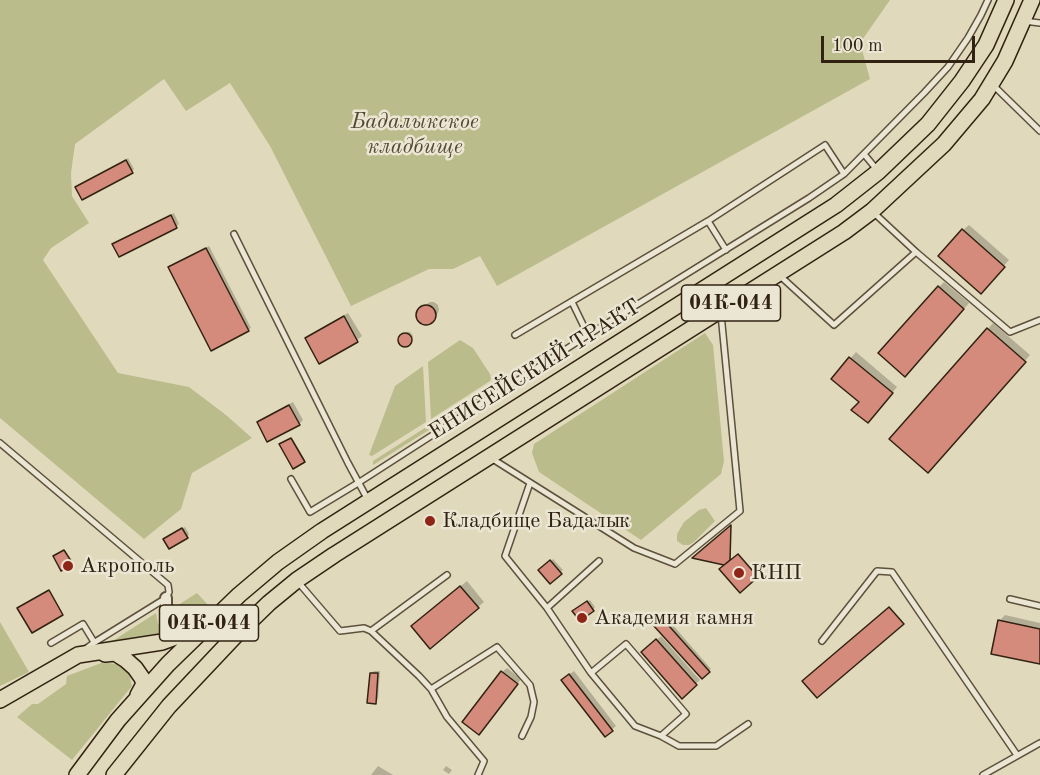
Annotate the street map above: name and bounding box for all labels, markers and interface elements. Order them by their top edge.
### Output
scale bar [824,24,978,62]
text: 100 m [832,37,883,55]
park label: Бадалыкское кладбище [351,109,479,160]
road number: 04К-044 [682,285,780,321]
street label: ЕНИСЕЙСКИЙ ТРАКТ [424,294,646,446]
place label: Кладбище Бадалык [442,508,630,534]
marker: Кладбище Бадалык [423,514,437,528]
place label: Акрополь [80,553,174,579]
marker: Акрополь [61,559,75,573]
place label: КНП [751,560,802,586]
marker: КНП [732,566,746,580]
road number: 04К-044 [160,605,258,641]
place label: Академия камня [594,605,754,631]
marker: Академия камня [575,611,589,625]

